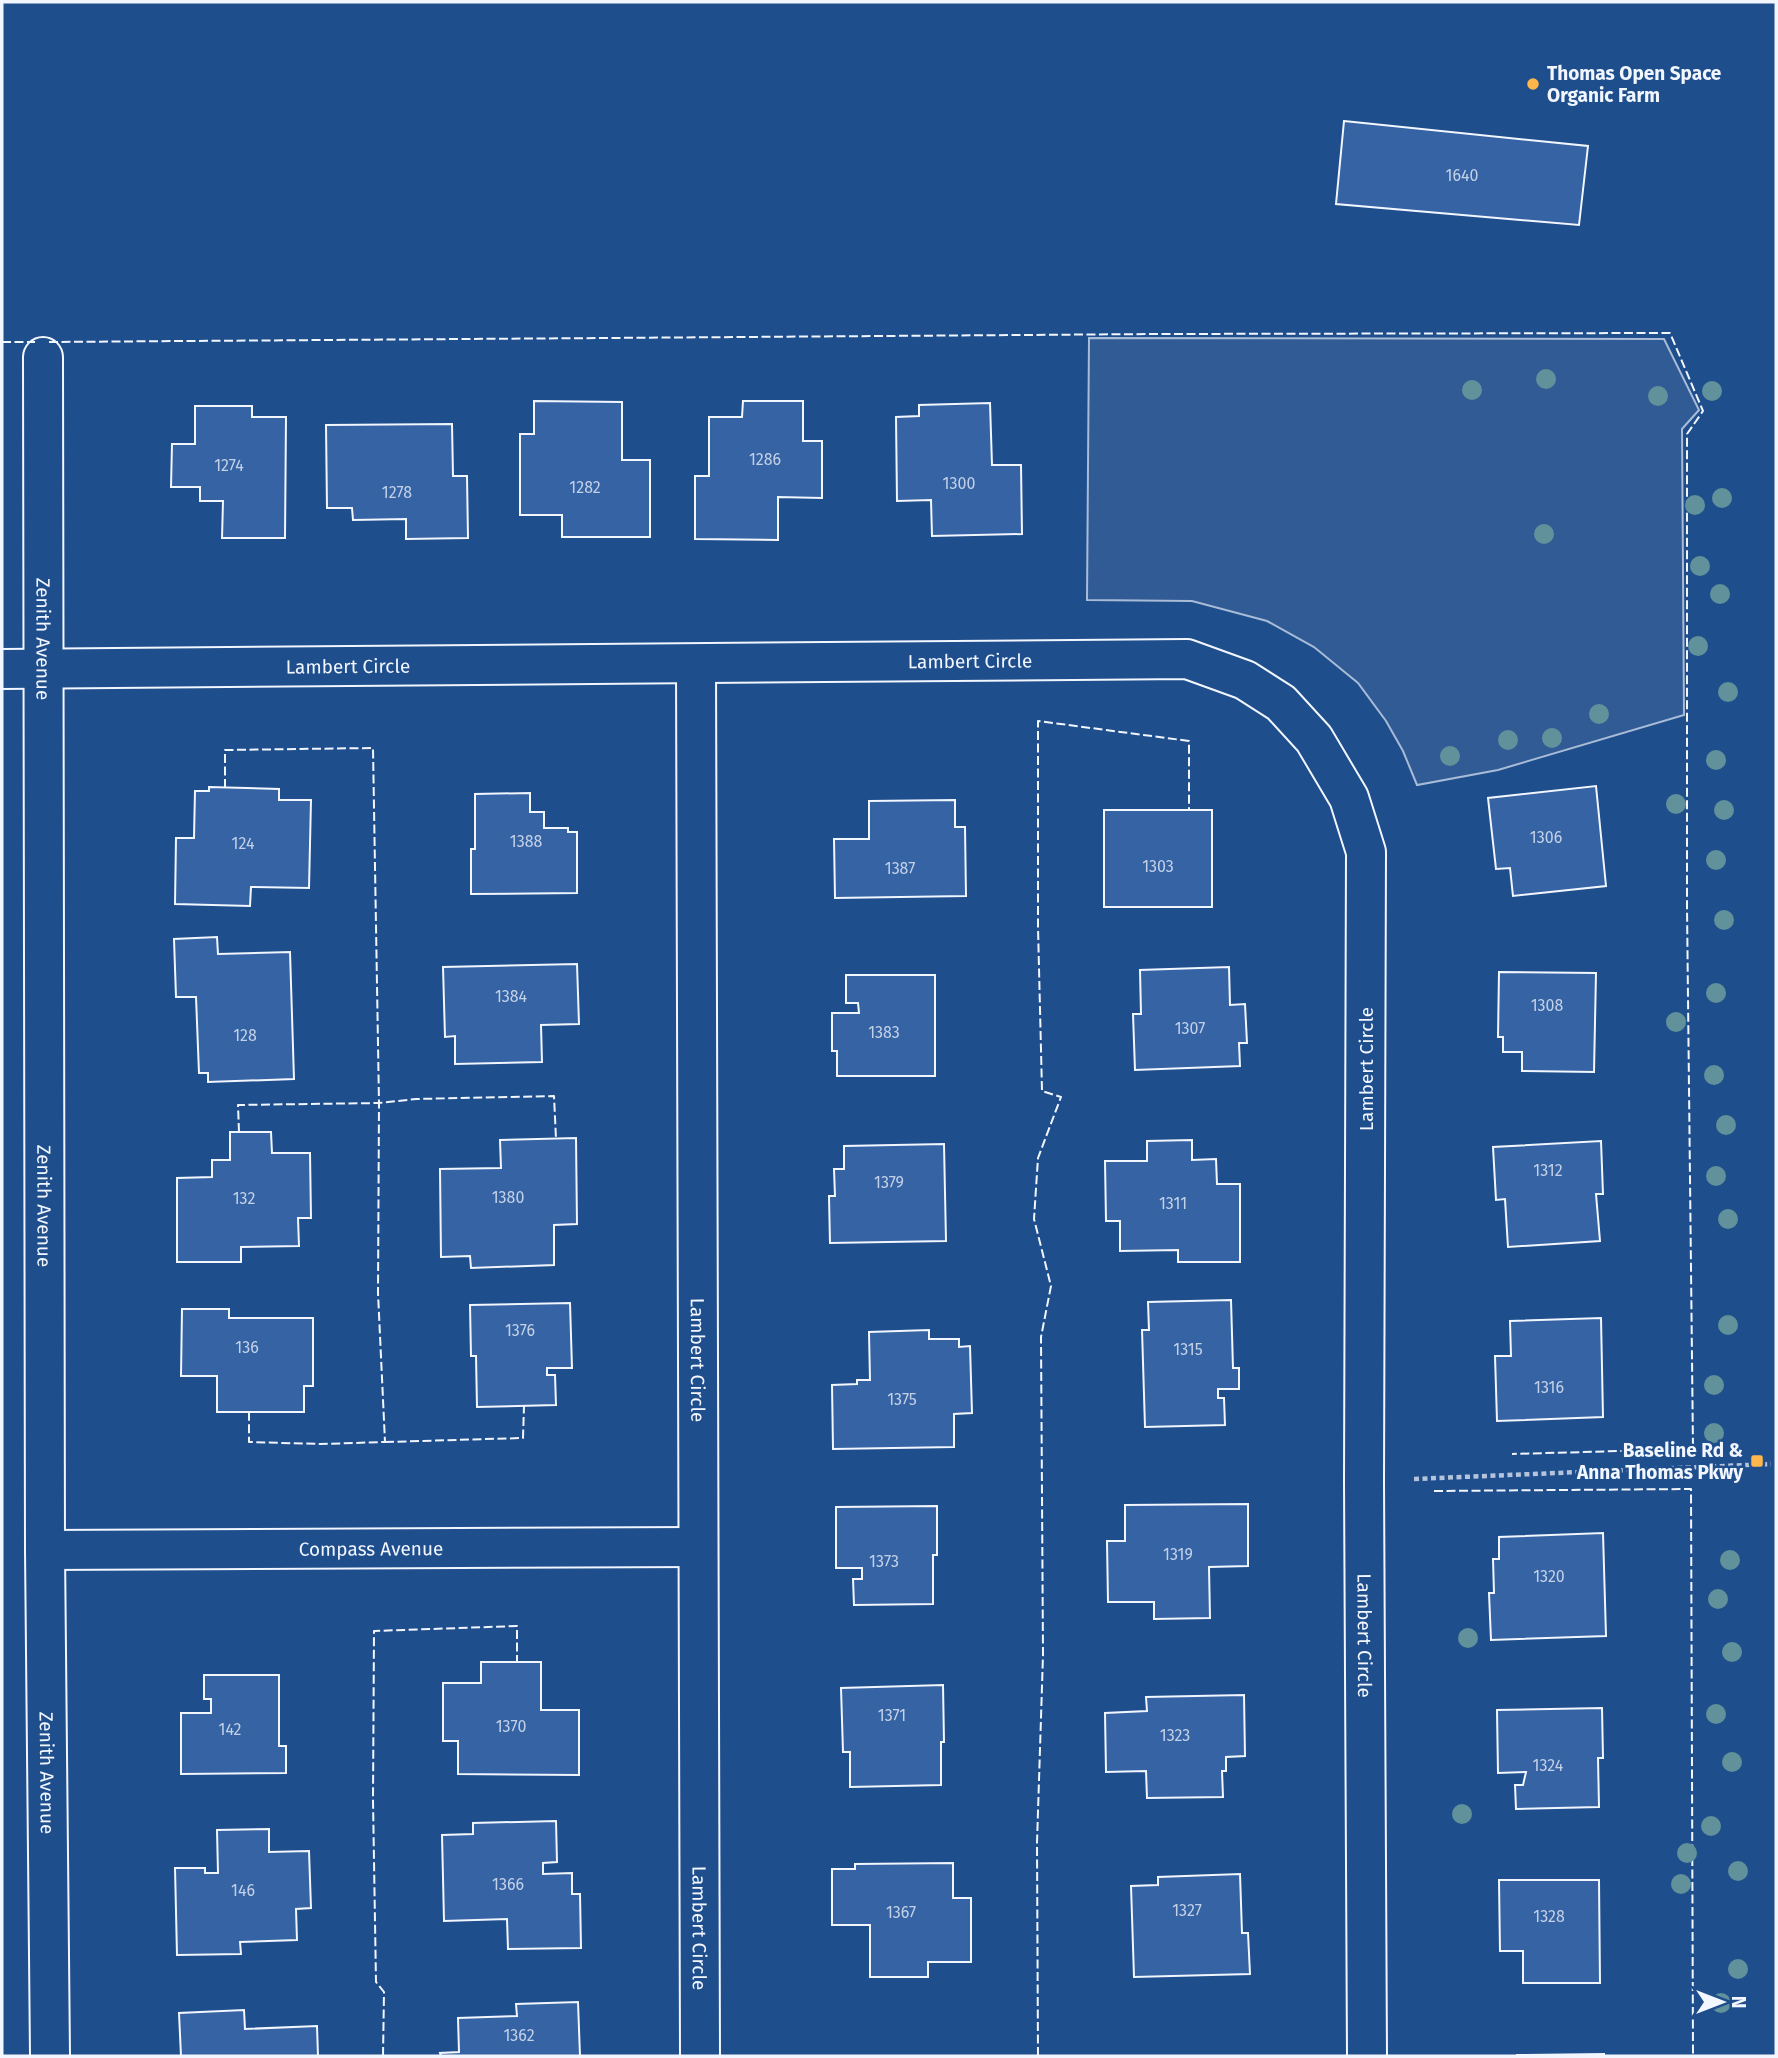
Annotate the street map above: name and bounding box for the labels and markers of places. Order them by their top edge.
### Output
place label: Thomas Open Space Organic Farm [1547,62,1721,107]
marker: Thomas Open Space Organic Farm [1525,76,1541,92]
place label: Baseline Rd & Anna Thomas Pkwy [1576,1439,1744,1484]
marker: Baseline Rd & Anna Thomas Pkwy [1749,1453,1765,1469]

